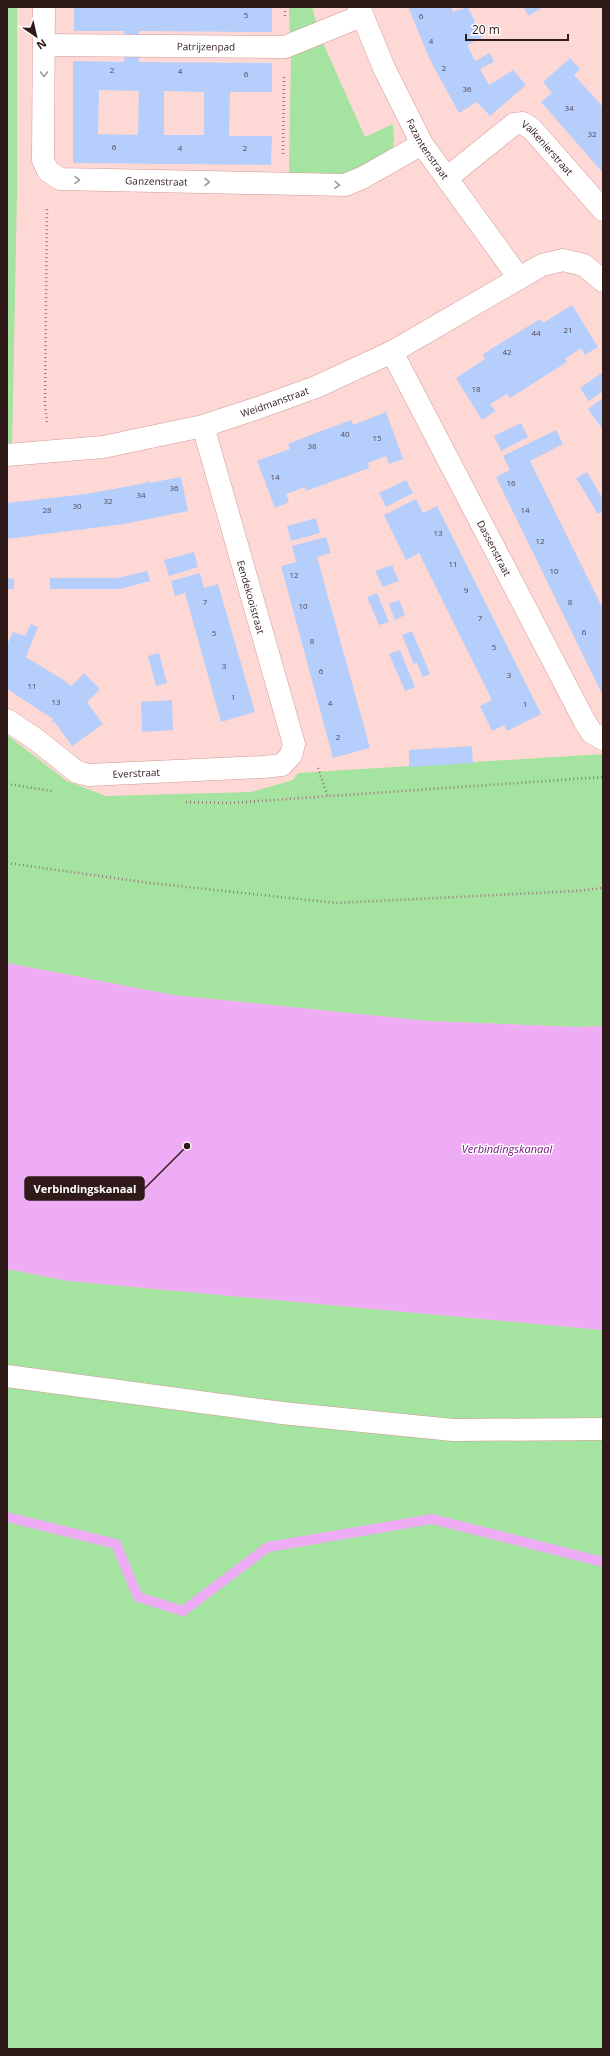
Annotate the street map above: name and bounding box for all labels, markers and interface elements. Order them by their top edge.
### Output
house number: 5 [244,9,249,20]
house number: 6 [419,10,424,21]
north arrow [16,16,56,56]
scale bar [466,16,568,42]
text: 20 m [472,21,500,38]
house number: 4 [429,35,434,46]
text: N [34,36,50,53]
street label: Patrijzenpad [177,39,235,54]
house number: 2 [442,62,447,73]
house number: 2 [110,64,115,75]
house number: 4 [178,65,183,76]
house number: 6 [244,68,249,79]
one-way arrow [40,71,48,77]
house number: 36 [462,83,472,94]
house number: 34 [564,102,574,113]
street label: Fazantenstraat [403,116,452,182]
street label: Valkenierstraat [519,117,577,179]
house number: 32 [587,128,597,139]
house number: 6 [112,141,117,152]
house number: 4 [178,142,183,153]
house number: 2 [243,142,248,153]
street label: Ganzenstraat [125,173,188,189]
one-way arrow [74,176,80,184]
one-way arrow [204,178,210,187]
one-way arrow [334,181,340,189]
house number: 21 [563,324,573,335]
house number: 44 [531,327,541,338]
house number: 42 [502,346,512,357]
street label: Weidmanstraat [239,383,311,420]
house number: 18 [471,383,481,394]
house number: 40 [340,428,350,439]
house number: 15 [372,432,382,443]
house number: 38 [307,440,317,451]
house number: 14 [270,471,280,482]
house number: 16 [506,477,516,488]
house number: 36 [169,482,179,493]
house number: 34 [136,489,146,500]
house number: 32 [103,495,113,506]
house number: 30 [72,500,82,511]
house number: 28 [42,504,52,515]
house number: 14 [520,504,530,515]
street label: Dassenstraat [474,518,515,579]
house number: 13 [433,527,443,538]
house number: 12 [535,535,545,546]
house number: 11 [448,558,458,569]
street label: Eendekooistraat [234,559,268,636]
house number: 10 [549,565,559,576]
house number: 12 [289,569,299,580]
house number: 9 [464,584,469,595]
house number: 7 [203,596,208,607]
house number: 8 [568,596,573,607]
house number: 10 [298,600,308,611]
house number: 7 [478,612,483,623]
house number: 6 [582,626,587,637]
house number: 5 [212,627,217,638]
house number: 8 [310,635,315,646]
house number: 5 [492,641,497,652]
house number: 3 [222,660,227,671]
house number: 6 [319,665,324,676]
house number: 3 [507,669,512,680]
house number: 11 [27,680,37,691]
house number: 1 [231,691,235,702]
house number: 13 [51,696,61,707]
house number: 4 [328,697,333,708]
house number: 1 [523,698,527,709]
house number: 2 [336,731,341,742]
street label: Everstraat [112,765,161,781]
water label: Verbindingskanaal [462,1141,552,1156]
callout: Verbindingskanaal [25,1177,144,1200]
text: Verbindingskanaal [34,1181,136,1196]

